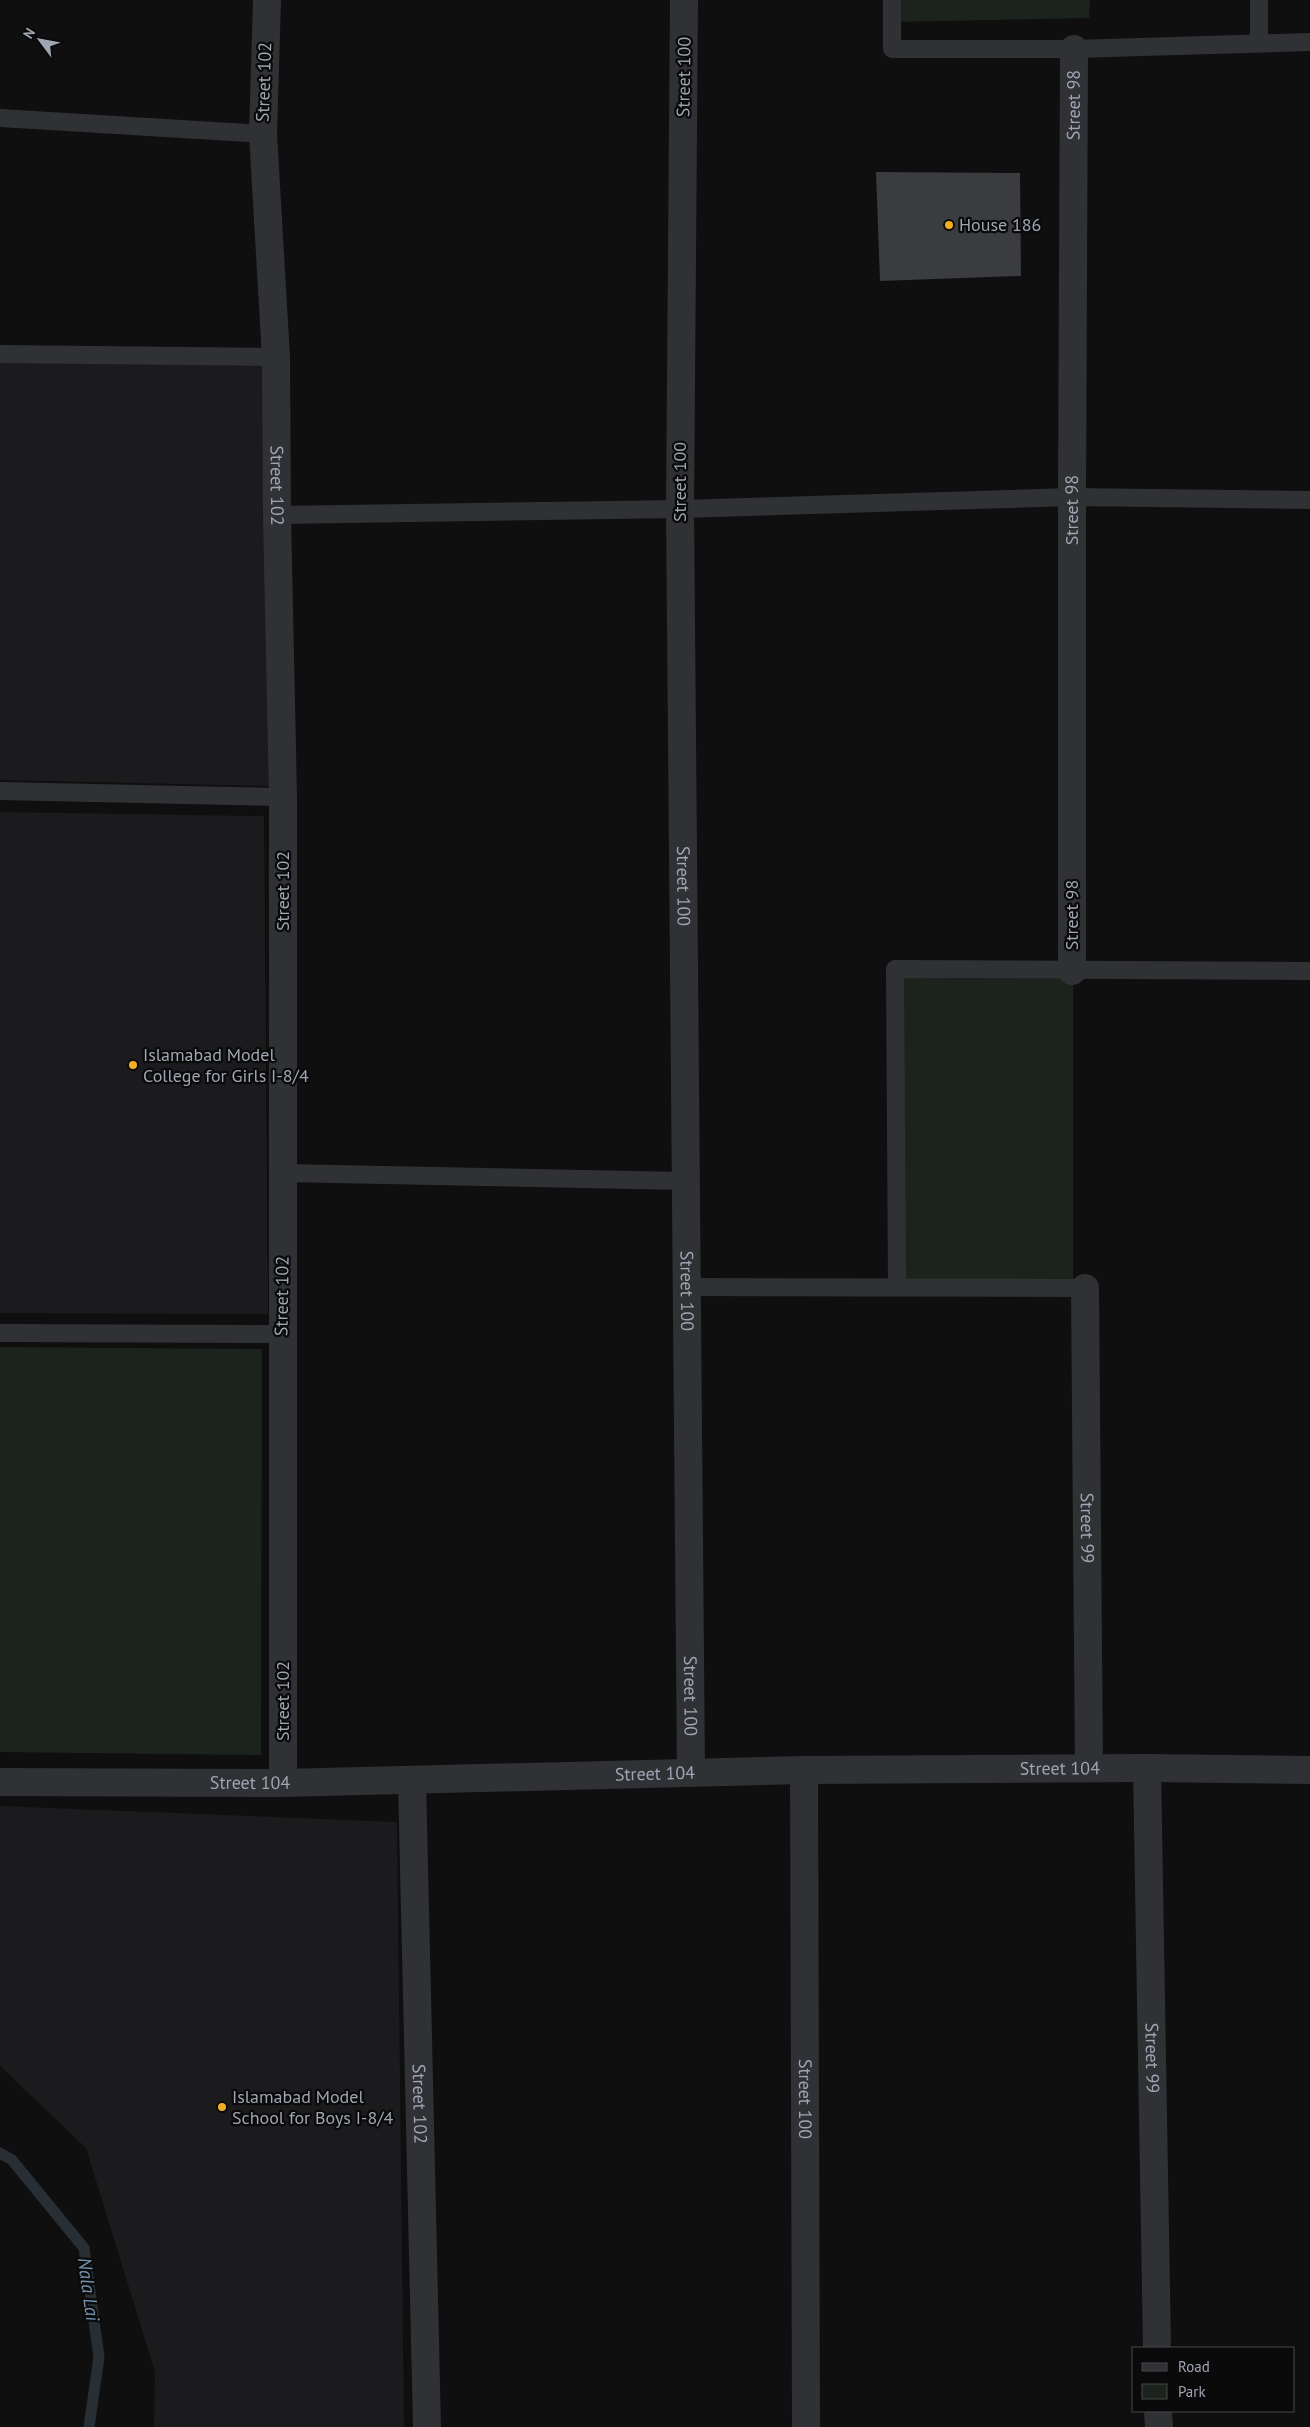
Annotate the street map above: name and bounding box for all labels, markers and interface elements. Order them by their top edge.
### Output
north arrow [15,15,65,65]
text: N [19,24,39,42]
street label: Street 100 [671,37,696,117]
street label: Street 102 [251,41,276,122]
street label: Street 98 [1062,70,1085,140]
place label: House 186 [959,213,1041,236]
marker: House 186 [943,219,955,231]
street label: Street 100 [668,442,691,522]
street label: Street 102 [266,445,289,526]
street label: Street 98 [1060,475,1083,545]
street label: Street 100 [672,846,696,926]
street label: Street 102 [271,851,294,931]
street label: Street 98 [1060,880,1083,950]
place label: Islamabad Model College for Girls I-8/4 [143,1043,309,1087]
marker: Islamabad Model College for Girls I-8/4 [127,1059,139,1071]
street label: Street 100 [675,1251,699,1331]
street label: Street 102 [269,1256,294,1336]
street label: Street 99 [1076,1493,1099,1563]
street label: Street 100 [679,1656,703,1736]
street label: Street 102 [271,1661,294,1741]
street label: Street 104 [1020,1756,1100,1780]
street label: Street 104 [614,1761,695,1786]
street label: Street 104 [210,1771,291,1794]
street label: Street 99 [1140,2023,1165,2093]
street label: Street 100 [794,2059,817,2139]
street label: Street 102 [408,2064,432,2144]
place label: Islamabad Model School for Boys I-8/4 [232,2085,394,2129]
marker: Islamabad Model School for Boys I-8/4 [216,2101,228,2113]
water label: Nala Lai [73,2256,105,2323]
legend [1132,2347,1295,2412]
text: Road [1178,2357,1210,2376]
text: Park [1178,2382,1206,2401]

